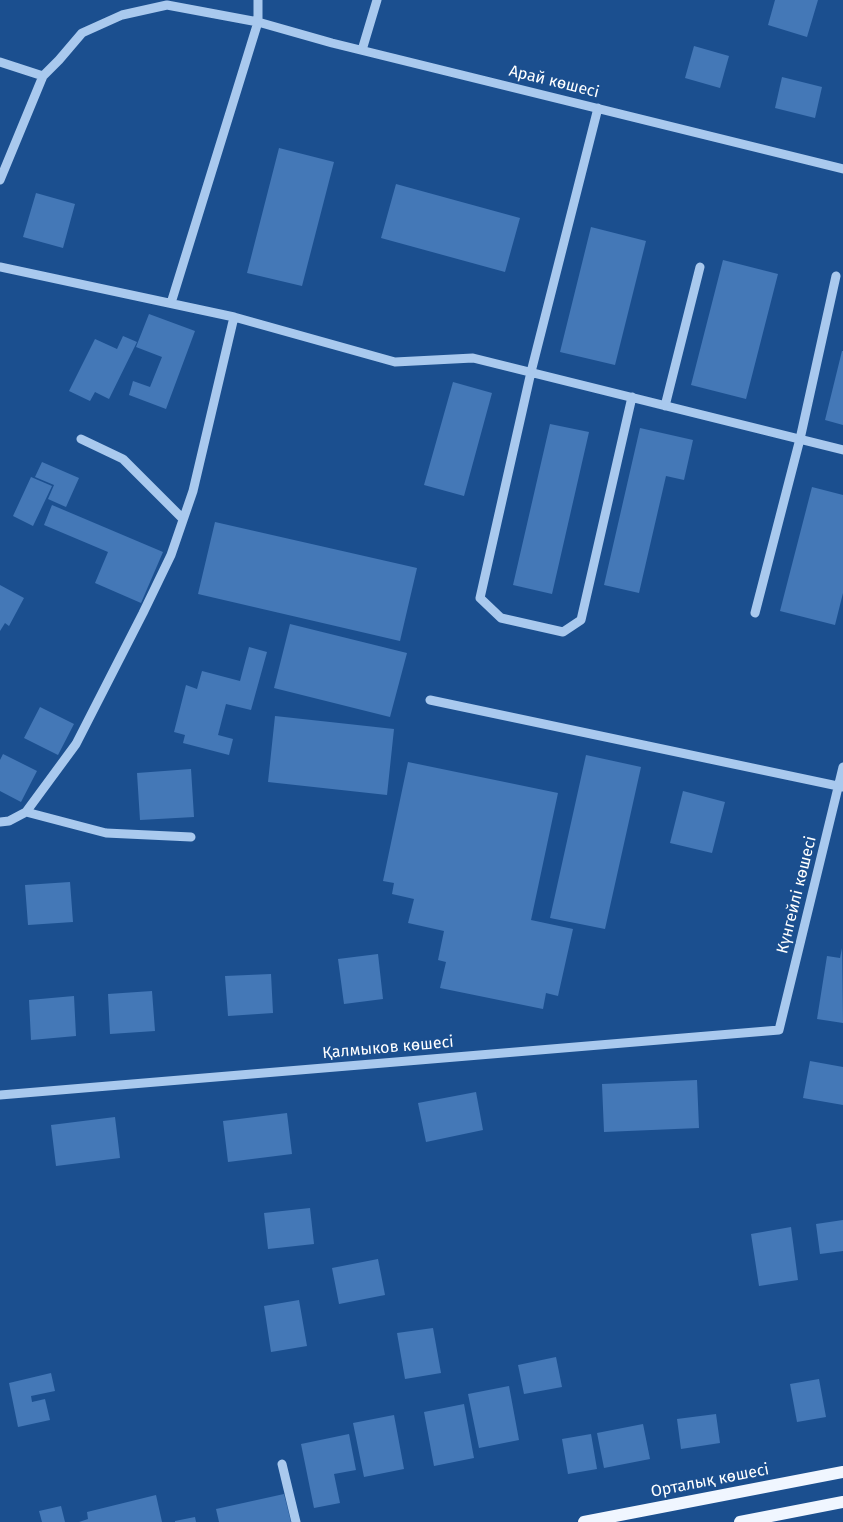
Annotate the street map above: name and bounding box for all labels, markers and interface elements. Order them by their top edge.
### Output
street label: Арай көшесі [507,62,601,102]
street label: Күнгейлі көшесі [773,834,821,956]
street label: Қалмыков көшесі [322,1033,454,1063]
street label: Орталық көшесі [649,1460,771,1502]

